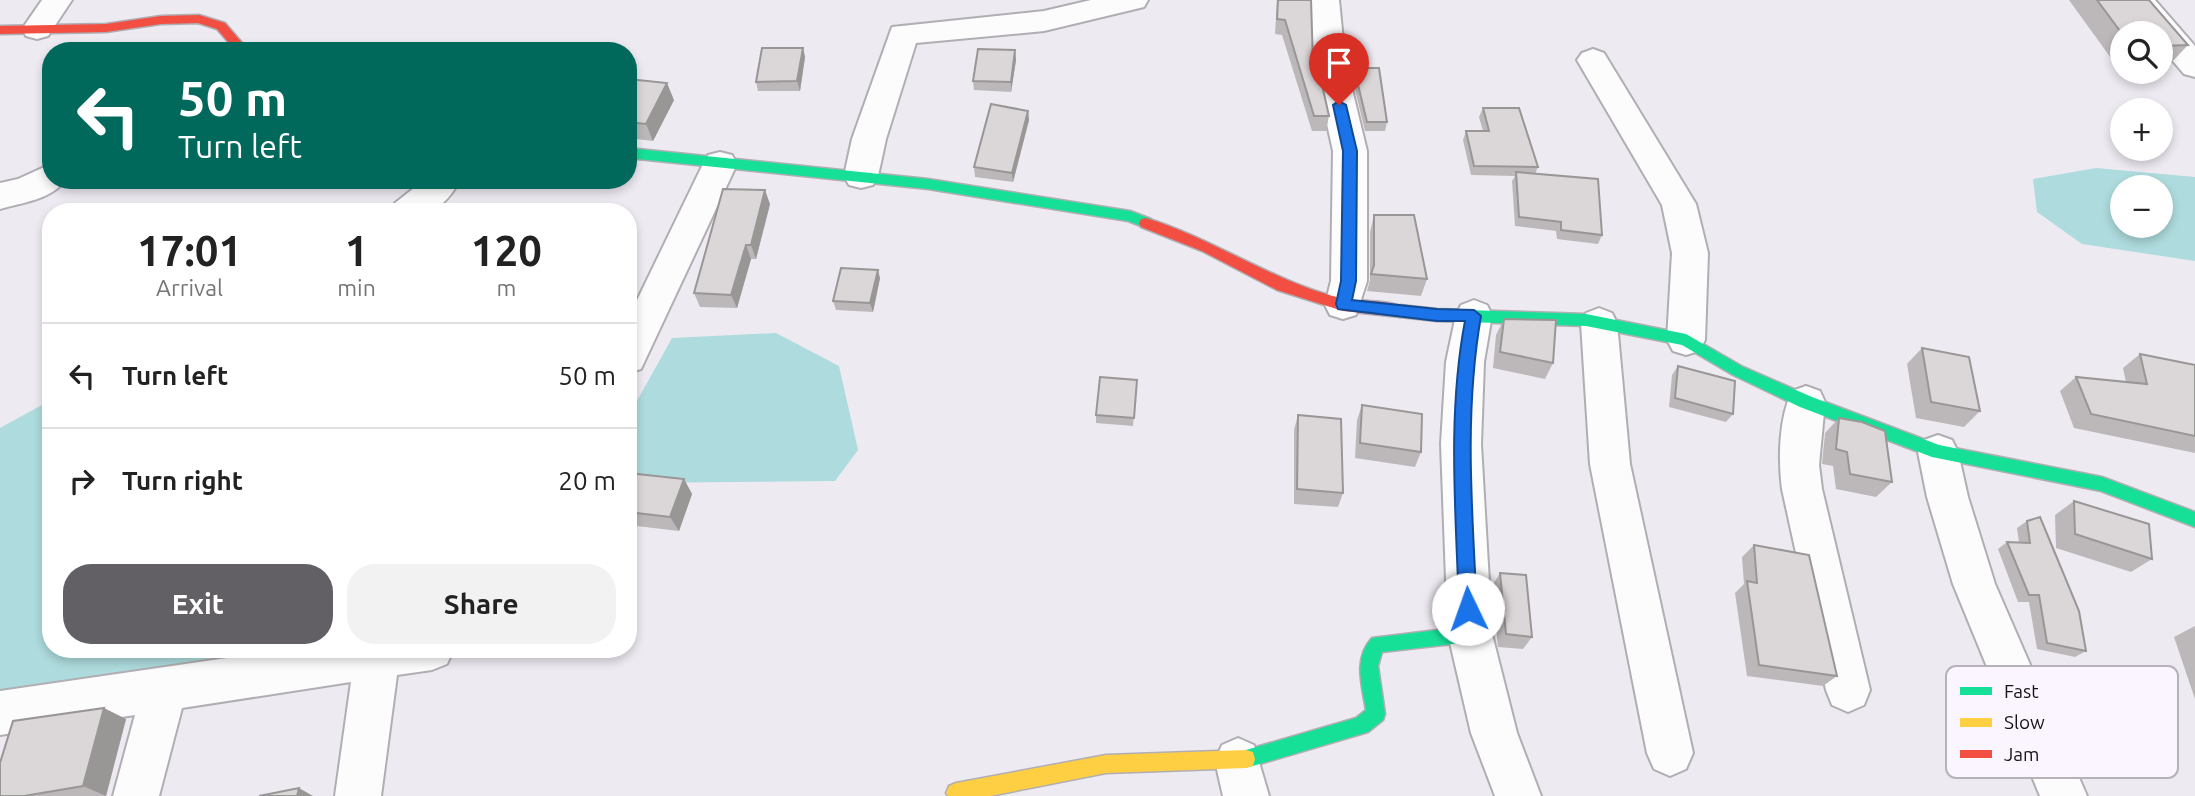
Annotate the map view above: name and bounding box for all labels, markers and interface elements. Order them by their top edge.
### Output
map controls [2110,21,2173,238]
button: search [2110,21,2173,84]
pin [1309,33,1369,105]
icon: arrive [1320,44,1358,82]
icon: left [63,70,154,161]
text: 50 m [178,70,287,125]
button: + [2110,98,2173,161]
text: Turn left [178,128,302,164]
button: − [2110,175,2173,238]
text: 17:01 [137,227,242,274]
text: 1 [345,227,368,274]
text: 120 [471,227,542,274]
text: Arrival [156,275,223,300]
text: min [337,275,376,300]
text: m [496,275,516,300]
icon: left [63,357,101,395]
text: Turn left [122,361,228,390]
text: 50 m [558,361,616,390]
icon: right [63,462,101,500]
text: Turn right [122,466,243,495]
text: 20 m [558,466,616,495]
button: Exit [63,564,333,644]
button: Share [347,564,616,644]
position arrow [1431,572,1505,646]
legend [1946,666,2178,778]
text: Fast [2004,680,2039,702]
text: Slow [2004,711,2045,733]
text: Jam [2004,743,2040,765]

